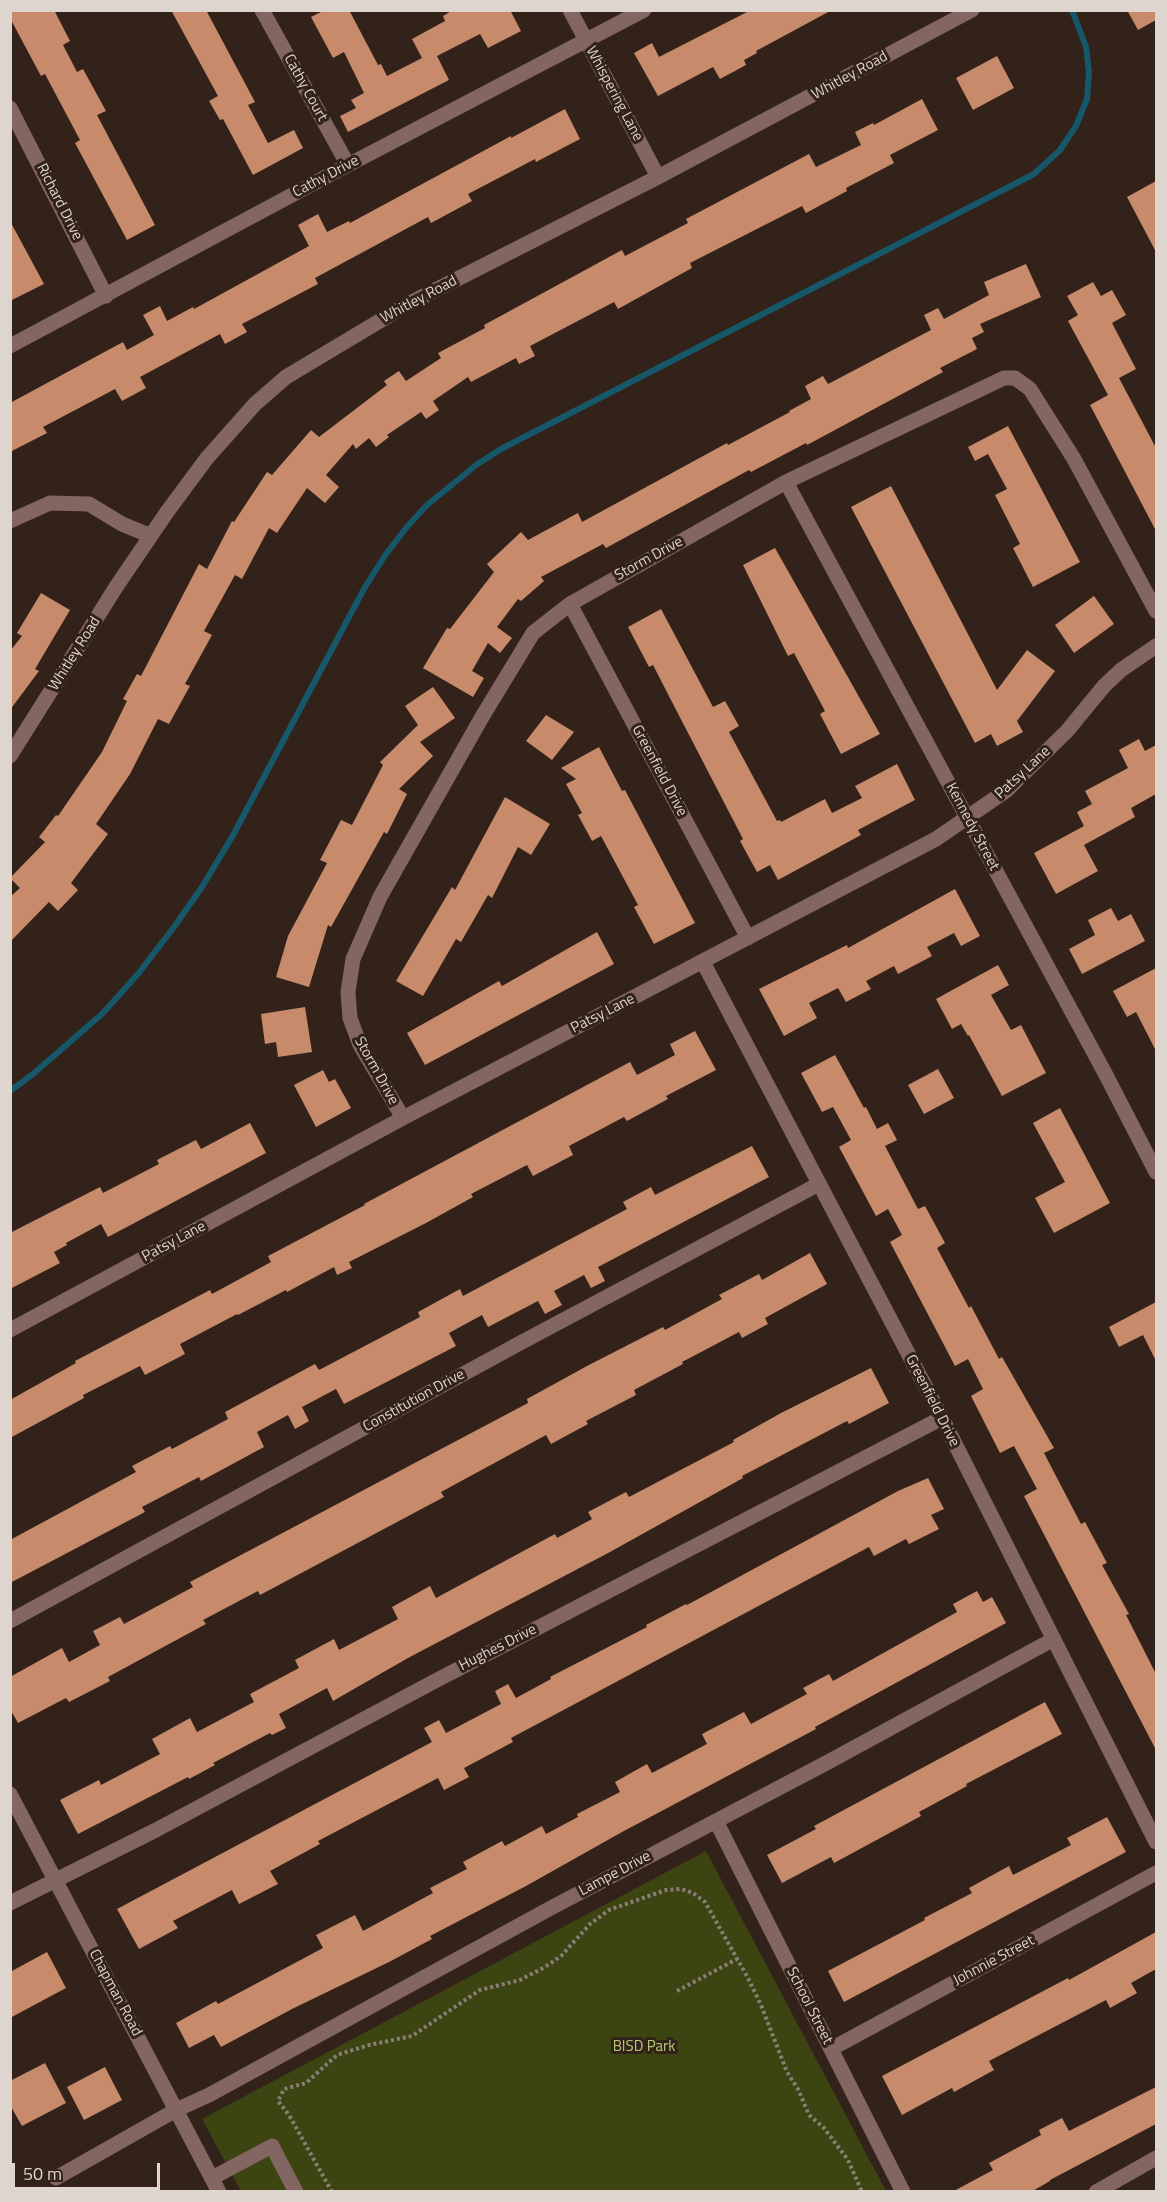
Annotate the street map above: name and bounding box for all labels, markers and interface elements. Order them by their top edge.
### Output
street label: Whispering Lane [581,43,647,145]
street label: Whitley Road [809,48,891,104]
street label: Cathy Court [279,51,331,125]
street label: Cathy Drive [290,152,362,202]
street label: Richard Drive [32,161,86,243]
street label: Whitley Road [378,272,460,328]
street label: Storm Drive [612,533,686,585]
street label: Whitley Road [45,614,105,694]
street label: Greenfield Drive [627,722,691,820]
street label: Patsy Lane [992,743,1054,803]
street label: Kennedy Street [941,780,1003,874]
street label: Patsy Lane [568,990,638,1038]
street label: Storm Drive [350,1034,402,1108]
street label: Patsy Lane [139,1218,209,1266]
street label: Greenfield Drive [901,1352,963,1450]
street label: Constitution Drive [360,1366,468,1436]
street label: Hughes Drive [456,1621,540,1675]
street label: Lampe Drive [576,1848,654,1900]
street label: Johnnie Street [950,1932,1038,1990]
street label: Chapman Road [85,1947,145,2039]
street label: School Street [782,1964,836,2048]
park label: BISD Park [613,2038,675,2056]
scale bar [15,2151,164,2189]
text: 50 m [23,2160,62,2187]

